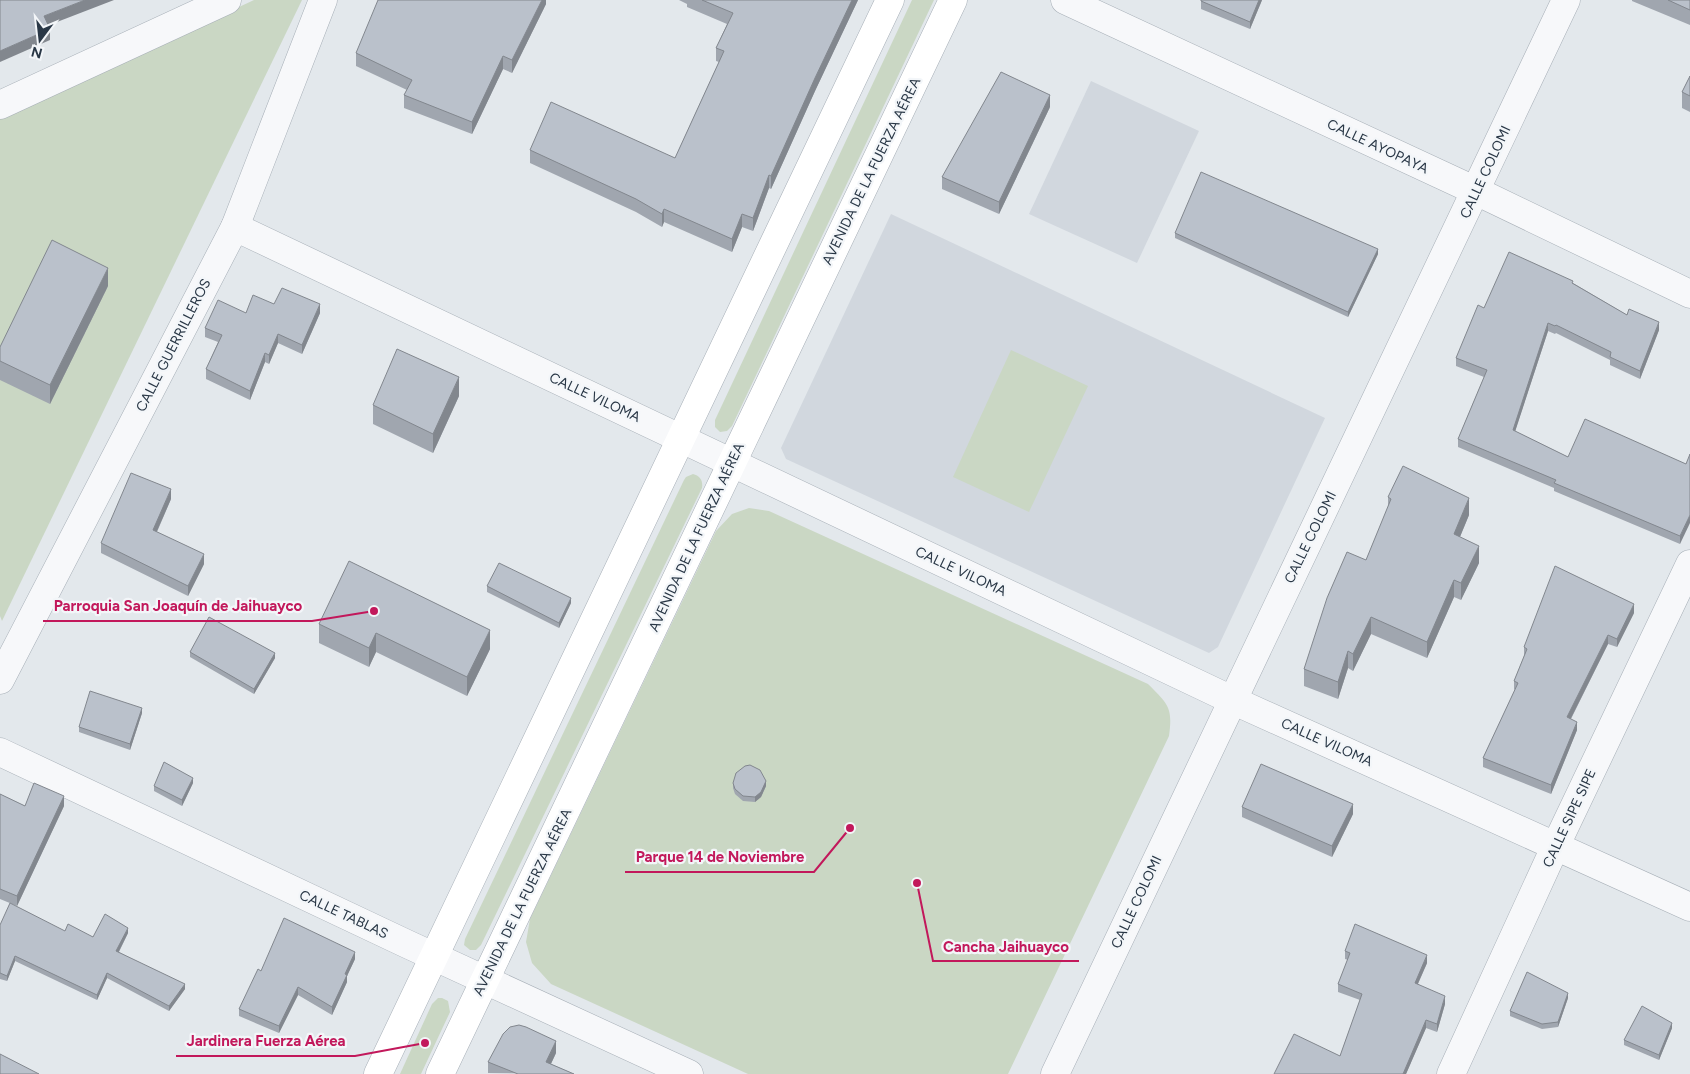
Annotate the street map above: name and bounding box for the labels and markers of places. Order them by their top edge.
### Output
callout: Parroquia San Joaquín de Jaihuayco [43,591,312,621]
callout: Parque 14 de Noviembre [625,842,814,872]
callout: Cancha Jaihuayco [933,931,1079,961]
callout: Jardinera Fuerza Aérea [176,1026,355,1056]

